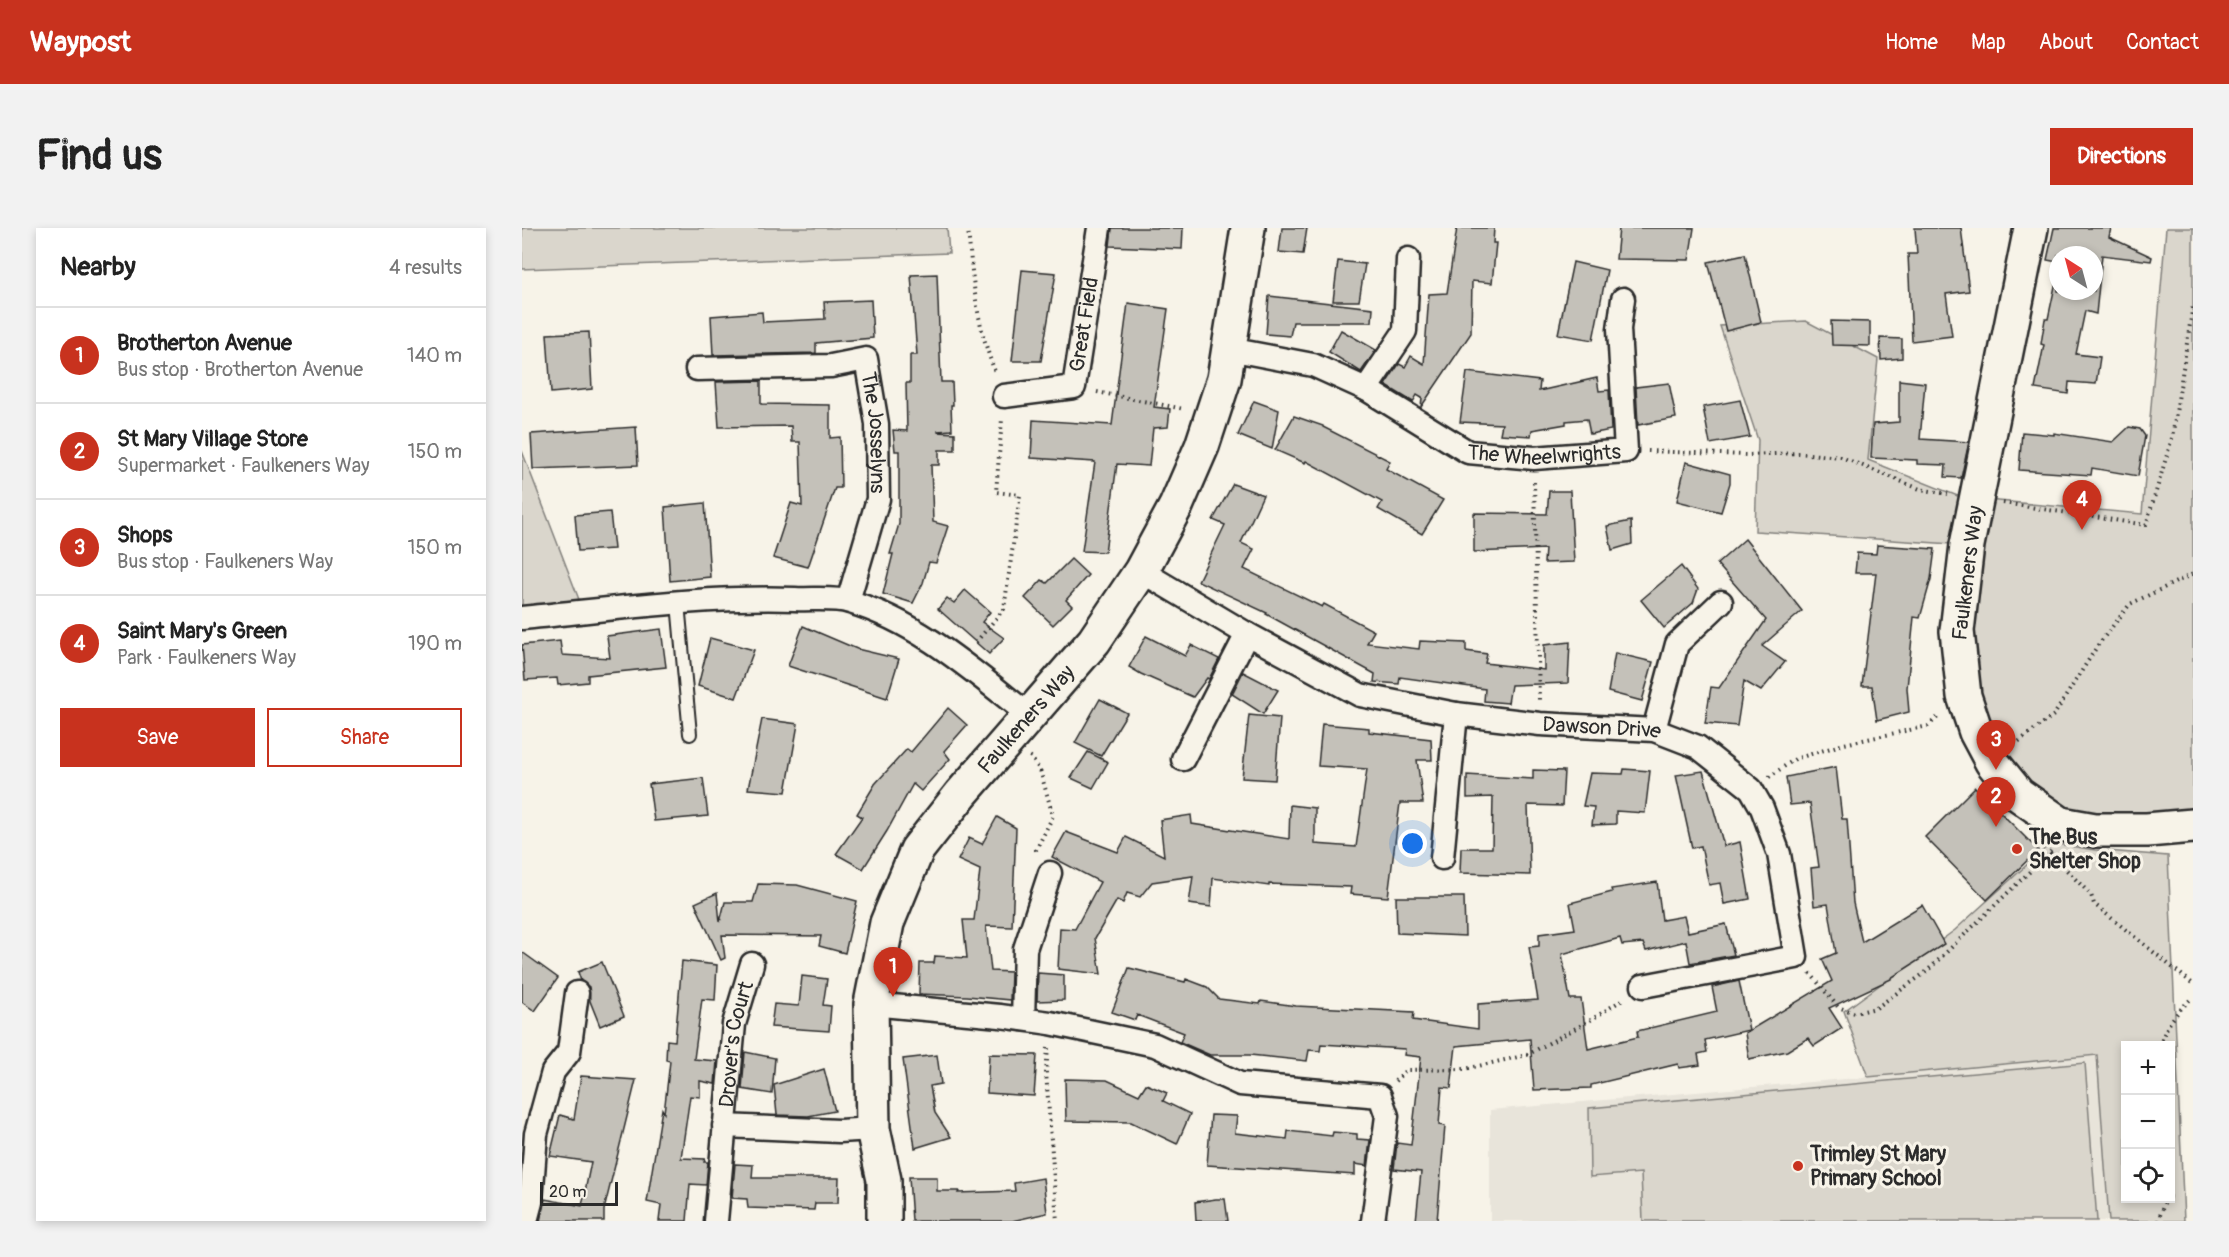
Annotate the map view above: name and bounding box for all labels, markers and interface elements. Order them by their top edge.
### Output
text: Waypost [30,25,131,60]
text: Home [1885,29,1938,56]
text: Map [1971,29,2006,56]
text: About [2039,29,2093,56]
text: Contact [2126,29,2199,56]
button: Directions [2050,128,2193,185]
text: Find us [36,130,162,182]
north arrow [2049,246,2103,300]
text: Nearby [60,251,136,283]
text: 4 results [389,255,462,280]
street label: Great Field [1063,275,1105,374]
text: Brotherton Avenue [117,329,292,357]
text: 1 [76,343,83,368]
text: 140 m [407,343,462,368]
text: Bus stop · Brotherton Avenue [117,357,363,382]
street label: The Josselyns [855,370,891,494]
text: St Mary Village Store [117,425,308,453]
street label: The Wheelwrights [1466,438,1622,472]
text: 2 [74,439,85,464]
text: 150 m [408,439,462,464]
text: Supermarket · Faulkeners Way [117,453,370,478]
pin: 4 [2062,480,2102,530]
street label: Faulkeners Way [1946,504,1990,642]
text: Shops [117,521,172,549]
text: 3 [74,535,85,560]
text: 150 m [408,535,462,560]
text: Bus stop · Faulkeners Way [117,549,333,574]
text: Saint Mary's Green [117,617,287,645]
text: 4 [74,631,85,656]
text: 190 m [408,631,462,656]
text: Park · Faulkeners Way [117,645,296,670]
street label: Faulkeners Way [971,659,1081,779]
button: Save [60,708,255,767]
button: Share [267,708,462,767]
street label: Dawson Drive [1542,711,1666,745]
pin: 3 [1976,720,2016,770]
pin: 2 [1976,778,2016,827]
place label: The Bus Shelter Shop [2028,824,2141,875]
your location [1398,829,1427,858]
marker: The Bus Shelter Shop [2010,842,2024,856]
pin: 1 [874,948,913,997]
street label: Drover's Court [713,977,760,1109]
map controls [2121,1041,2175,1203]
button: + [2121,1041,2175,1095]
button: − [2121,1095,2175,1149]
place label: Trimley St Mary Primary School [1809,1141,1946,1192]
button: locate [2121,1149,2175,1203]
marker: Trimley St Mary Primary School [1791,1159,1805,1173]
scale bar [540,1179,618,1206]
text: 20 m [549,1182,587,1202]

